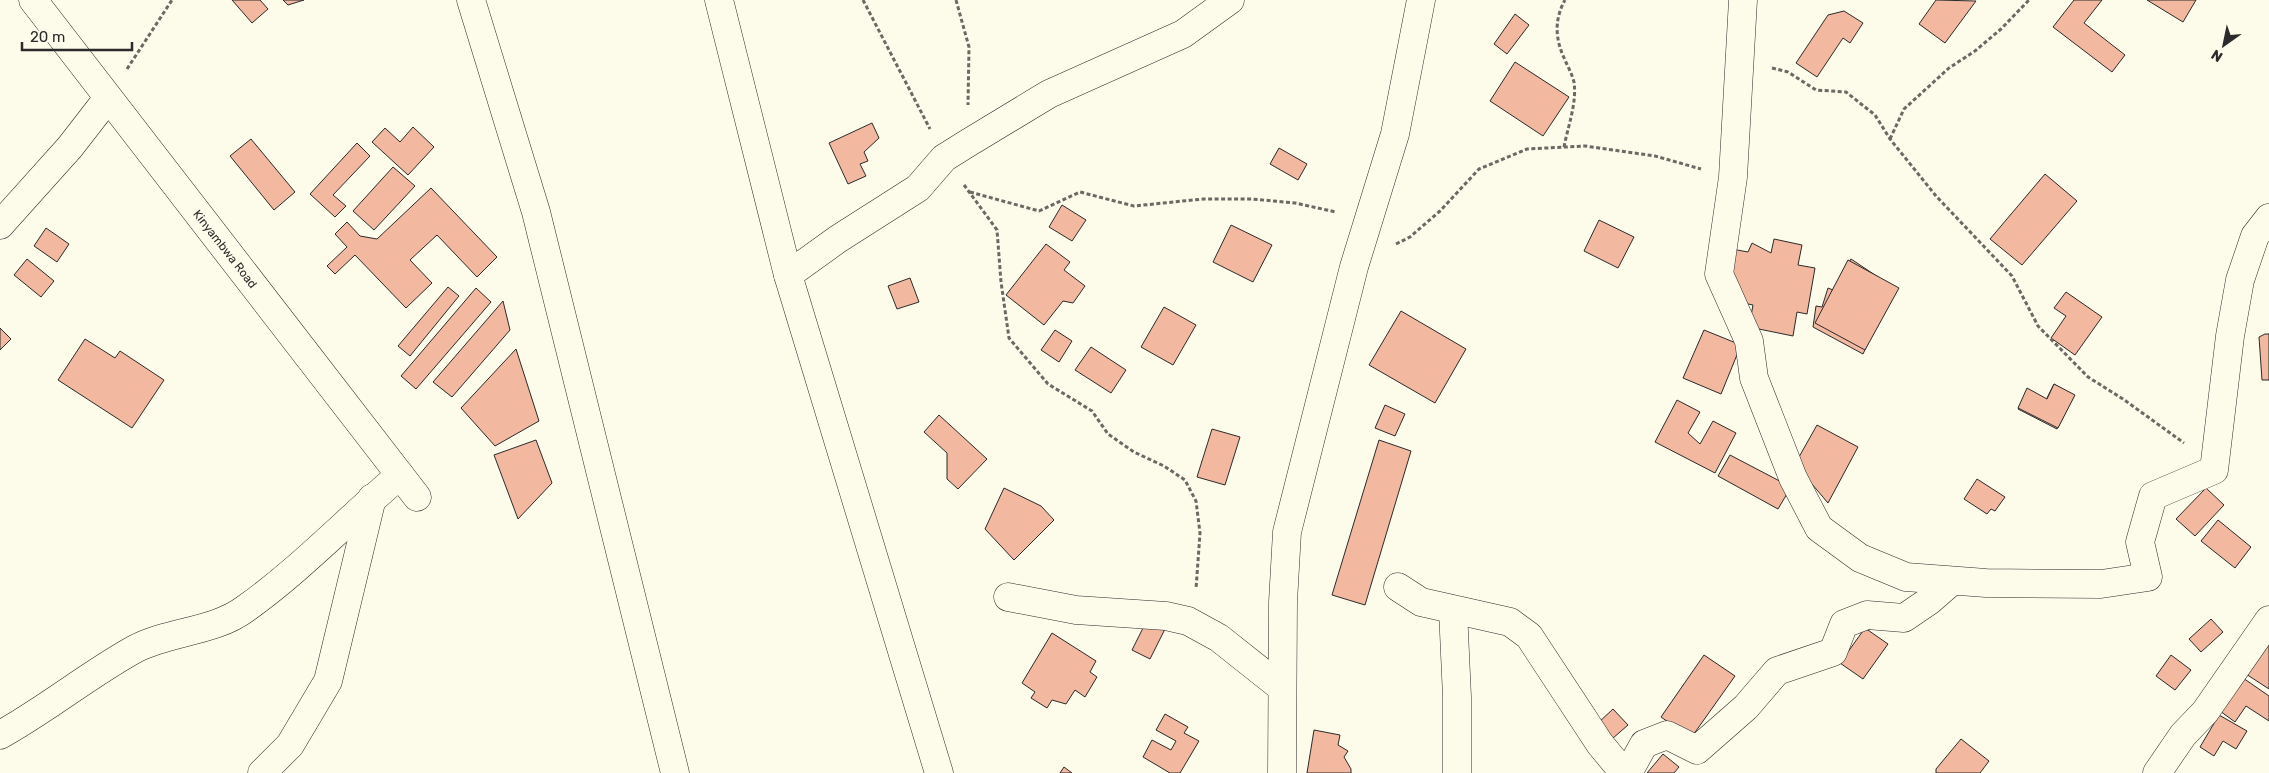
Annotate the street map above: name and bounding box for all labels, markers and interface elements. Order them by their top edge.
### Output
scale bar [22,20,132,52]
north arrow [2199,20,2249,70]
text: 20 m [30,28,65,46]
text: N [2208,46,2226,65]
street label: Kinyambwa Road [190,207,260,291]

